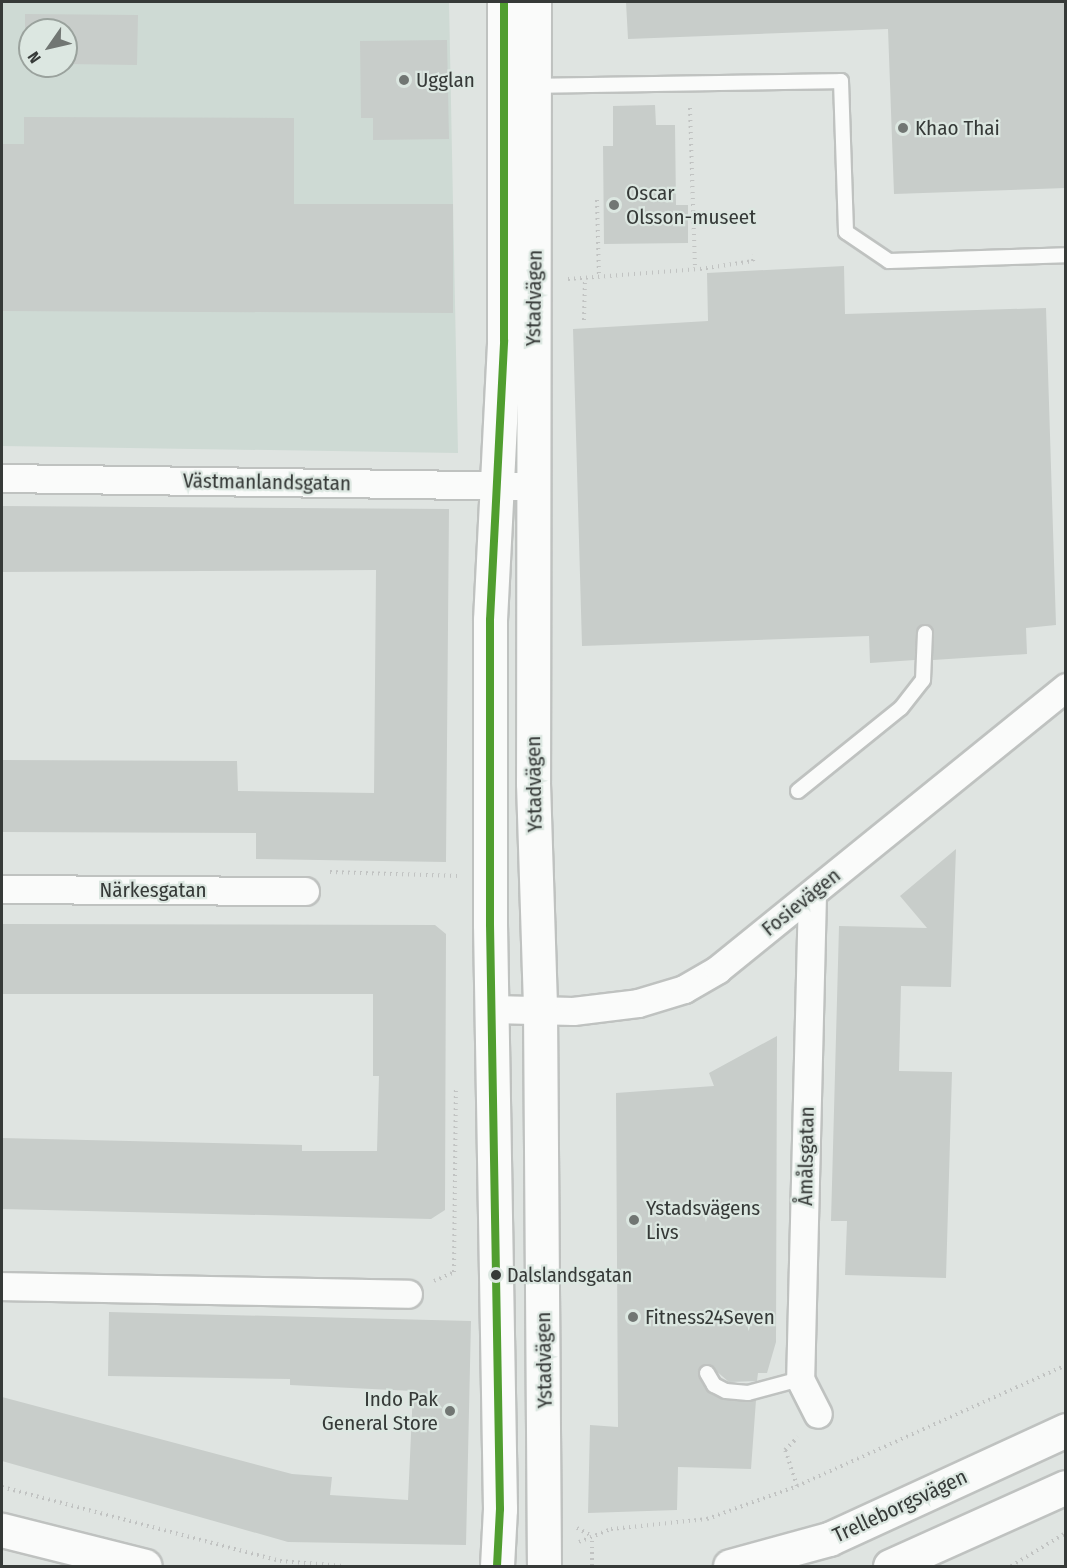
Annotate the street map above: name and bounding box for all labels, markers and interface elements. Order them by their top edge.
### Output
north arrow [18,18,78,78]
text: N [24,48,45,67]
place label: Ugglan [416,67,475,93]
marker: Ugglan [397,73,411,87]
place label: Khao Thai [915,115,1000,141]
marker: Khao Thai [896,121,910,135]
place label: Oscar Olsson-museet [626,180,756,230]
marker: Oscar Olsson-museet [607,198,621,212]
street label: Ystadvägen [521,249,547,347]
street label: Västmanlandsgatan [183,468,351,496]
street label: Ystadvägen [521,735,547,833]
street label: Fosievägen [756,863,846,941]
street label: Närkesgatan [99,877,207,903]
street label: Åmålsgatan [793,1106,819,1206]
place label: Ystadsvägens Livs [646,1195,760,1245]
marker: Ystadsvägens Livs [627,1213,641,1227]
place label: Dalslandsgatan [507,1263,632,1287]
marker: Dalslandsgatan [490,1269,502,1281]
place label: Fitness24Seven [645,1304,775,1330]
marker: Fitness24Seven [626,1310,640,1324]
street label: Ystadvägen [531,1311,557,1409]
place label: Indo Pak General Store [322,1386,438,1436]
marker: Indo Pak General Store [443,1404,457,1418]
street label: Trelleborgsvägen [829,1464,971,1548]

